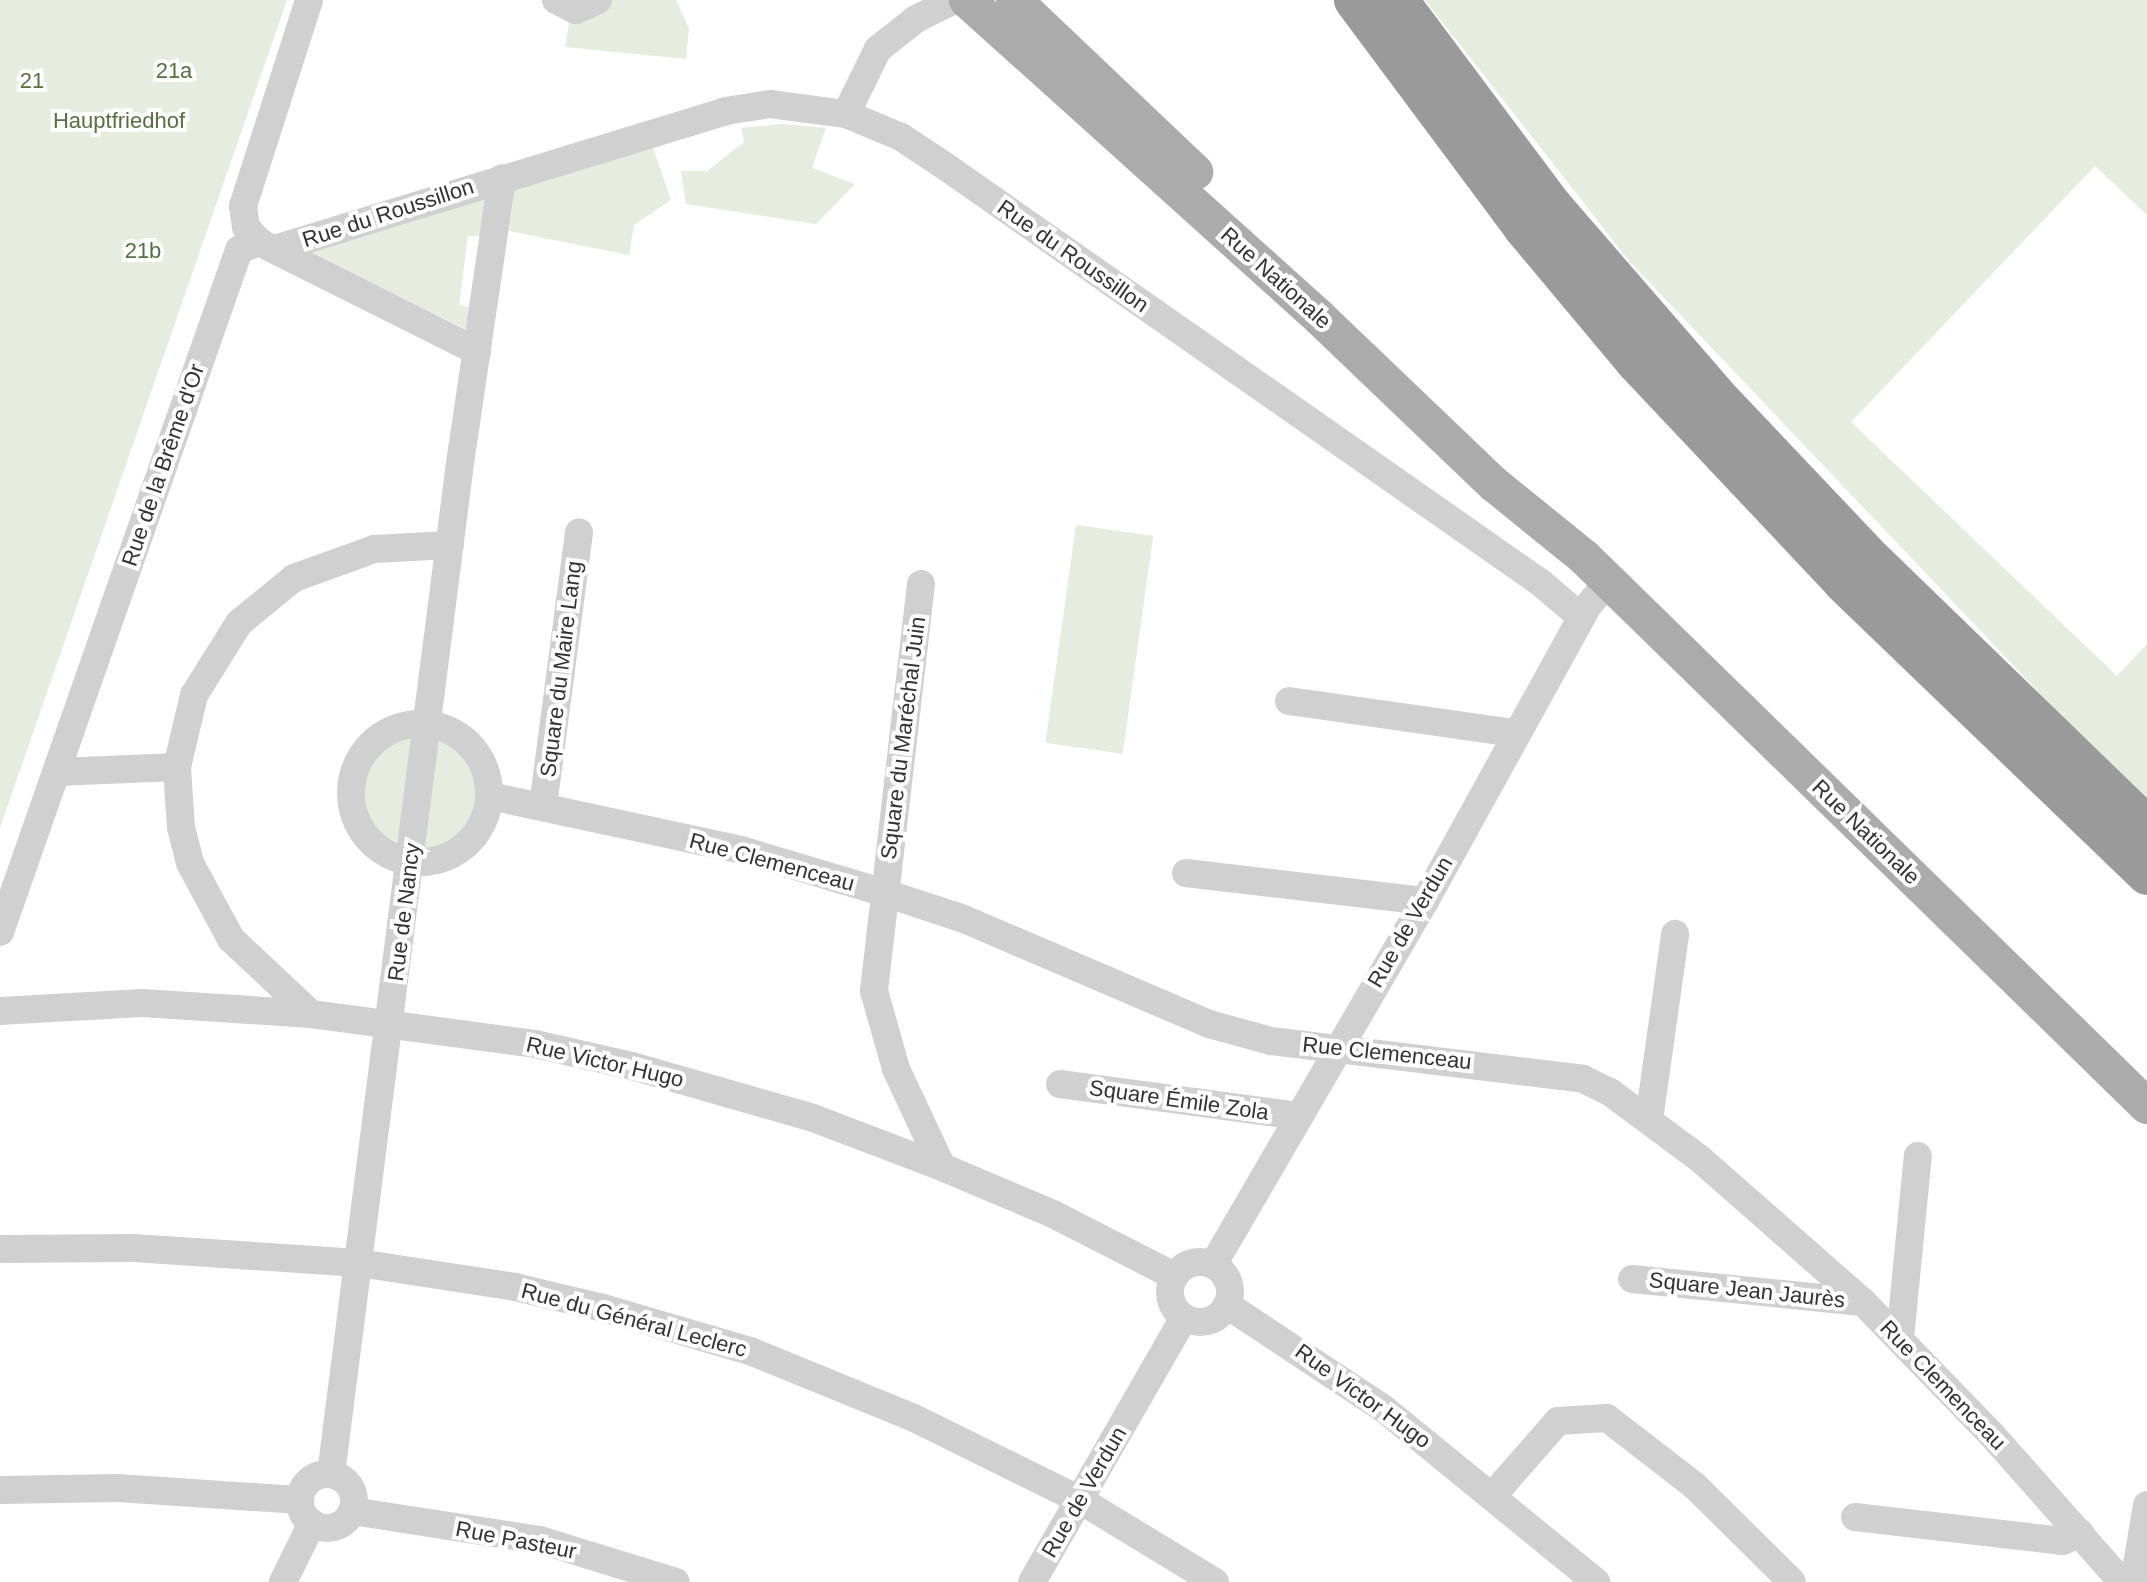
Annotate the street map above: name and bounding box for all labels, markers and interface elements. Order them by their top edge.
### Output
park label: 21a [156,58,192,84]
park label: 21 [20,68,44,94]
park label: Hauptfriedhof [53,108,185,134]
street label: Rue du Roussillon [299,173,477,253]
street label: Rue du Roussillon [992,194,1154,318]
street label: Rue Nationale [1215,222,1337,334]
park label: 21b [125,238,161,264]
street label: Rue de la Brême d'Or [116,360,210,570]
street label: Square du Maire Lang [535,559,587,779]
street label: Square du Maréchal Juin [875,615,931,861]
street label: Rue Nationale [1807,774,1925,890]
street label: Rue Clemenceau [686,827,858,897]
street label: Rue de Nancy [382,841,426,983]
street label: Rue de Verdun [1362,852,1458,992]
street label: Rue Victor Hugo [524,1031,686,1093]
street label: Rue Clemenceau [1301,1031,1473,1075]
street label: Square Émile Zola [1088,1074,1270,1126]
street label: Square Jean Jaurès [1648,1267,1846,1313]
street label: Rue du Général Leclerc [518,1277,750,1363]
street label: Rue Clemenceau [1874,1315,2012,1455]
street label: Rue Victor Hugo [1290,1338,1436,1454]
street label: Rue de Verdun [1036,1422,1132,1562]
street label: Rue Pasteur [453,1515,579,1565]

